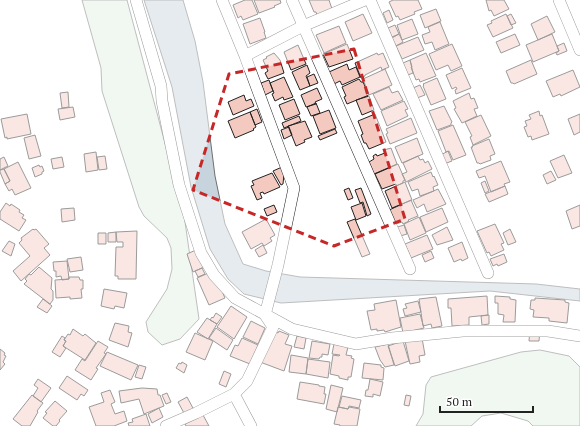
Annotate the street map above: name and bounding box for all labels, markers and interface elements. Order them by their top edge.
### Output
scale bar [440,388,533,414]
text: 50 m [446,394,473,409]

